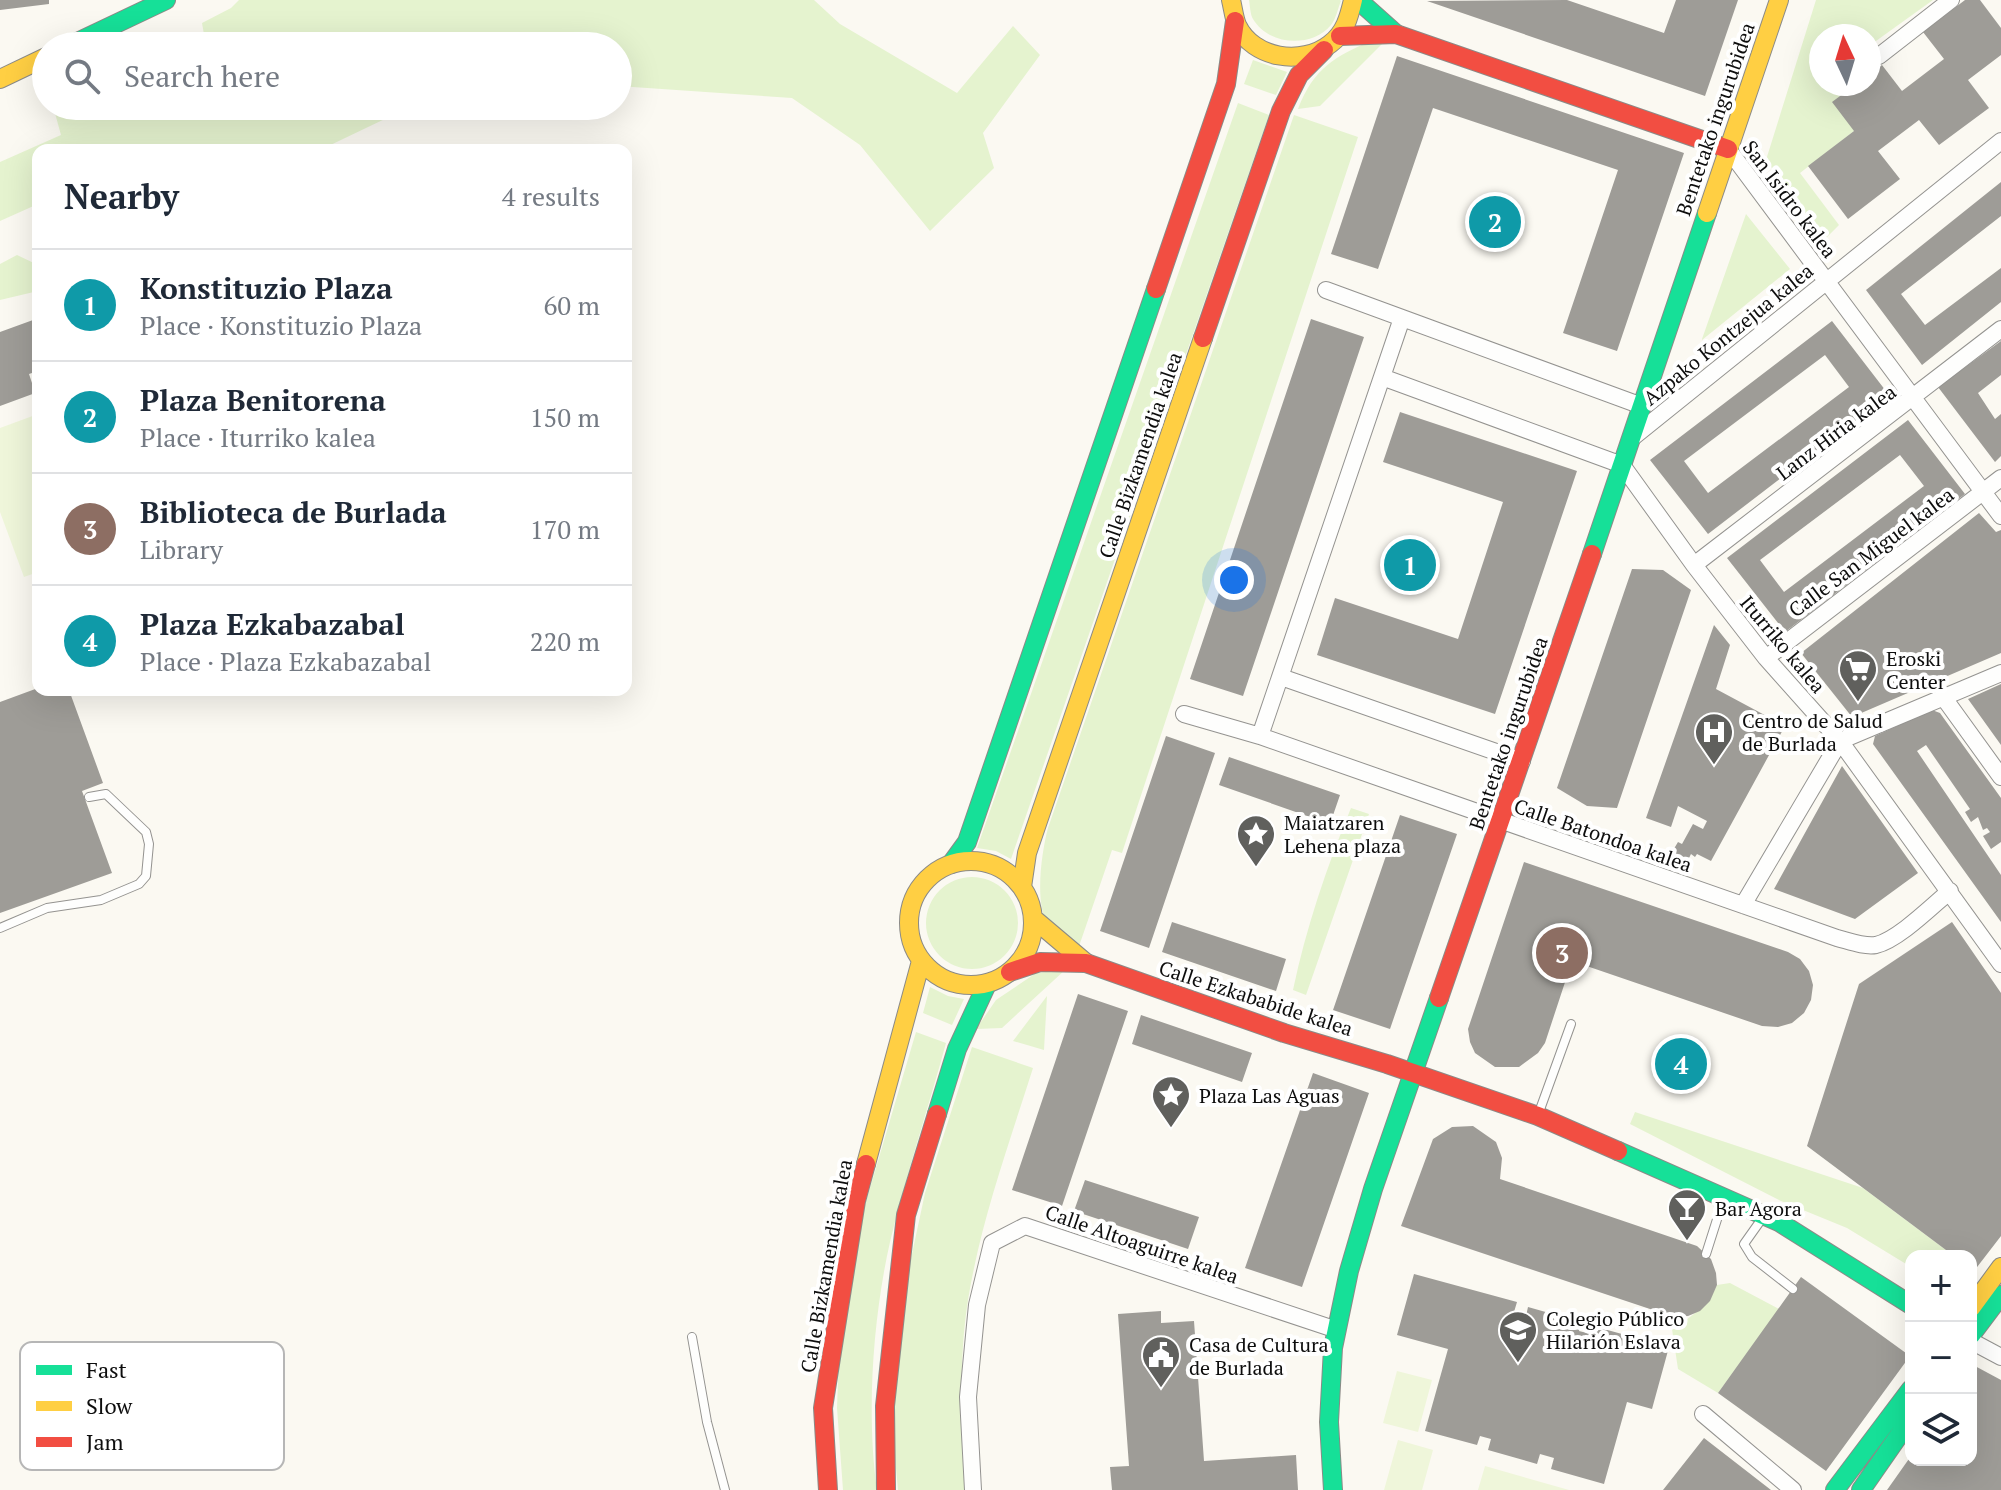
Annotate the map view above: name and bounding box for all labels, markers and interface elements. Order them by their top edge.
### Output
street label: Bentetako ingurubidea [1669,19,1761,219]
north arrow [1809,24,1881,96]
search box [32,32,632,120]
icon: search [60,54,104,98]
text: Search here [124,56,280,96]
street label: San Isidro kalea [1737,135,1843,263]
text: Nearby [64,174,179,219]
text: 4 results [502,179,600,213]
pin: 2 [1469,192,1521,252]
street label: Azpako Kontzejua kalea [1637,257,1819,411]
text: Konstituzio Plaza [140,268,393,308]
text: 1 [83,288,97,322]
text: 60 m [544,288,600,322]
text: Place · Konstituzio Plaza [140,308,422,342]
street label: Calle Bizkamendia kalea [1092,348,1188,562]
street label: Lanz Hiria kalea [1771,378,1901,486]
text: Plaza Benitorena [140,380,386,420]
text: 2 [83,400,97,434]
text: 150 m [530,400,600,434]
text: Place · Iturriko kalea [140,420,376,454]
street label: Calle San Miguel kalea [1783,481,1959,623]
text: Biblioteca de Burlada [140,492,447,532]
text: 3 [83,512,97,546]
text: 170 m [530,512,600,546]
text: Library [140,532,223,566]
pin: 1 [1384,535,1436,595]
your location [1214,560,1254,600]
street label: Iturriko kalea [1734,589,1832,699]
text: Plaza Ezkabazabal [140,604,405,644]
text: 4 [83,624,97,658]
text: 220 m [530,624,600,658]
street label: Bentetako ingurubidea [1462,633,1554,833]
text: Place · Plaza Ezkabazabal [140,644,431,678]
place label: Eroski Center [1886,645,1946,695]
supermarket icon: Eroski Center [1837,648,1879,703]
place label: Centro de Salud de Burlada [1742,707,1883,757]
hospital icon: Centro de Salud de Burlada [1693,711,1735,766]
street label: Calle Batondoa kalea [1510,792,1696,878]
place label: Maiatzaren Lehena plaza [1284,809,1401,859]
place icon: Maiatzaren Lehena plaza [1235,813,1277,868]
pin: 3 [1536,923,1588,983]
street label: Calle Ezkababide kalea [1156,954,1356,1042]
pin: 4 [1655,1034,1707,1094]
place icon: Plaza Las Aguas [1150,1074,1192,1129]
place label: Plaza Las Aguas [1199,1082,1340,1109]
street label: Calle Bizkamendia kalea [794,1157,858,1375]
bar icon: Bar Agora [1666,1187,1708,1242]
place label: Bar Agora [1715,1195,1802,1222]
street label: Calle Altoaguirre kalea [1042,1198,1242,1290]
map controls [1905,1250,1977,1466]
button: + [1905,1250,1977,1322]
place label: Colegio Público Hilarión Eslava [1546,1305,1684,1355]
school or university icon: Colegio Público Hilarión Eslava [1497,1309,1539,1364]
button: − [1905,1322,1977,1394]
place label: Casa de Cultura de Burlada [1189,1331,1329,1381]
public building icon: Casa de Cultura de Burlada [1140,1334,1182,1389]
legend [20,1342,284,1470]
text: Fast [86,1355,127,1384]
text: Slow [86,1391,133,1420]
button: layers [1905,1394,1977,1466]
text: Jam [86,1427,124,1456]

